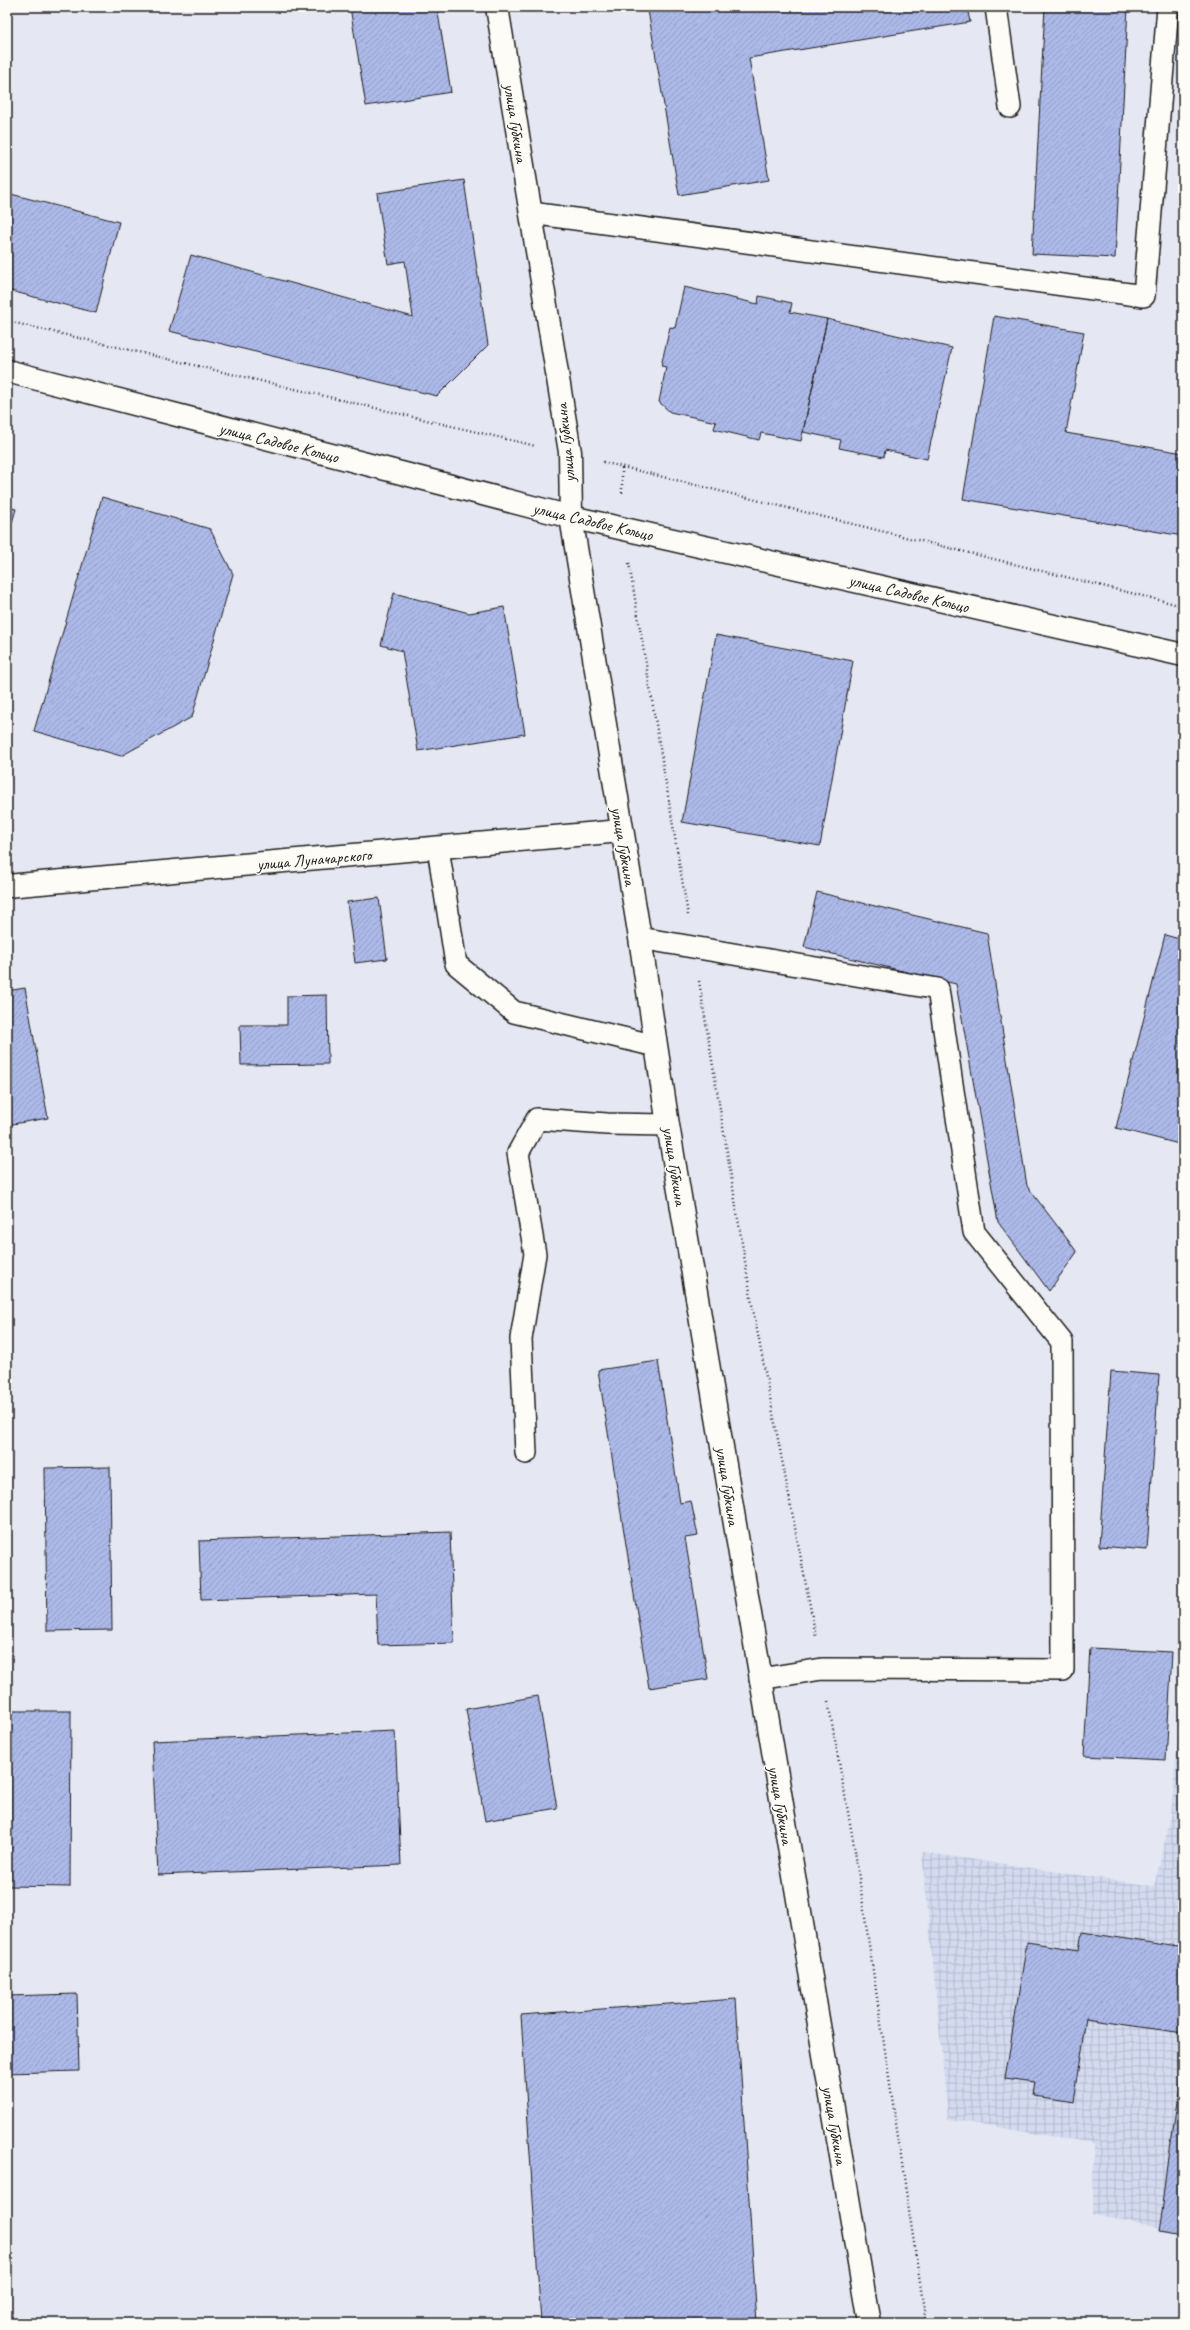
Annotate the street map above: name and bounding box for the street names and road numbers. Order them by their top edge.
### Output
street label: улица Губкина [499,81,532,166]
street label: улица Губкина [551,400,580,484]
street label: улица Садовое Кольцо [216,417,342,468]
street label: улица Садовое Кольцо [530,497,656,546]
street label: улица Садовое Кольцо [846,569,972,618]
street label: улица Губкина [606,804,641,889]
street label: улица Луначарского [255,844,374,875]
street label: улица Губкина [658,1124,691,1209]
street label: улица Губкина [711,1444,744,1529]
street label: улица Губкина [763,1763,798,1848]
street label: улица Губкина [817,2083,852,2168]

